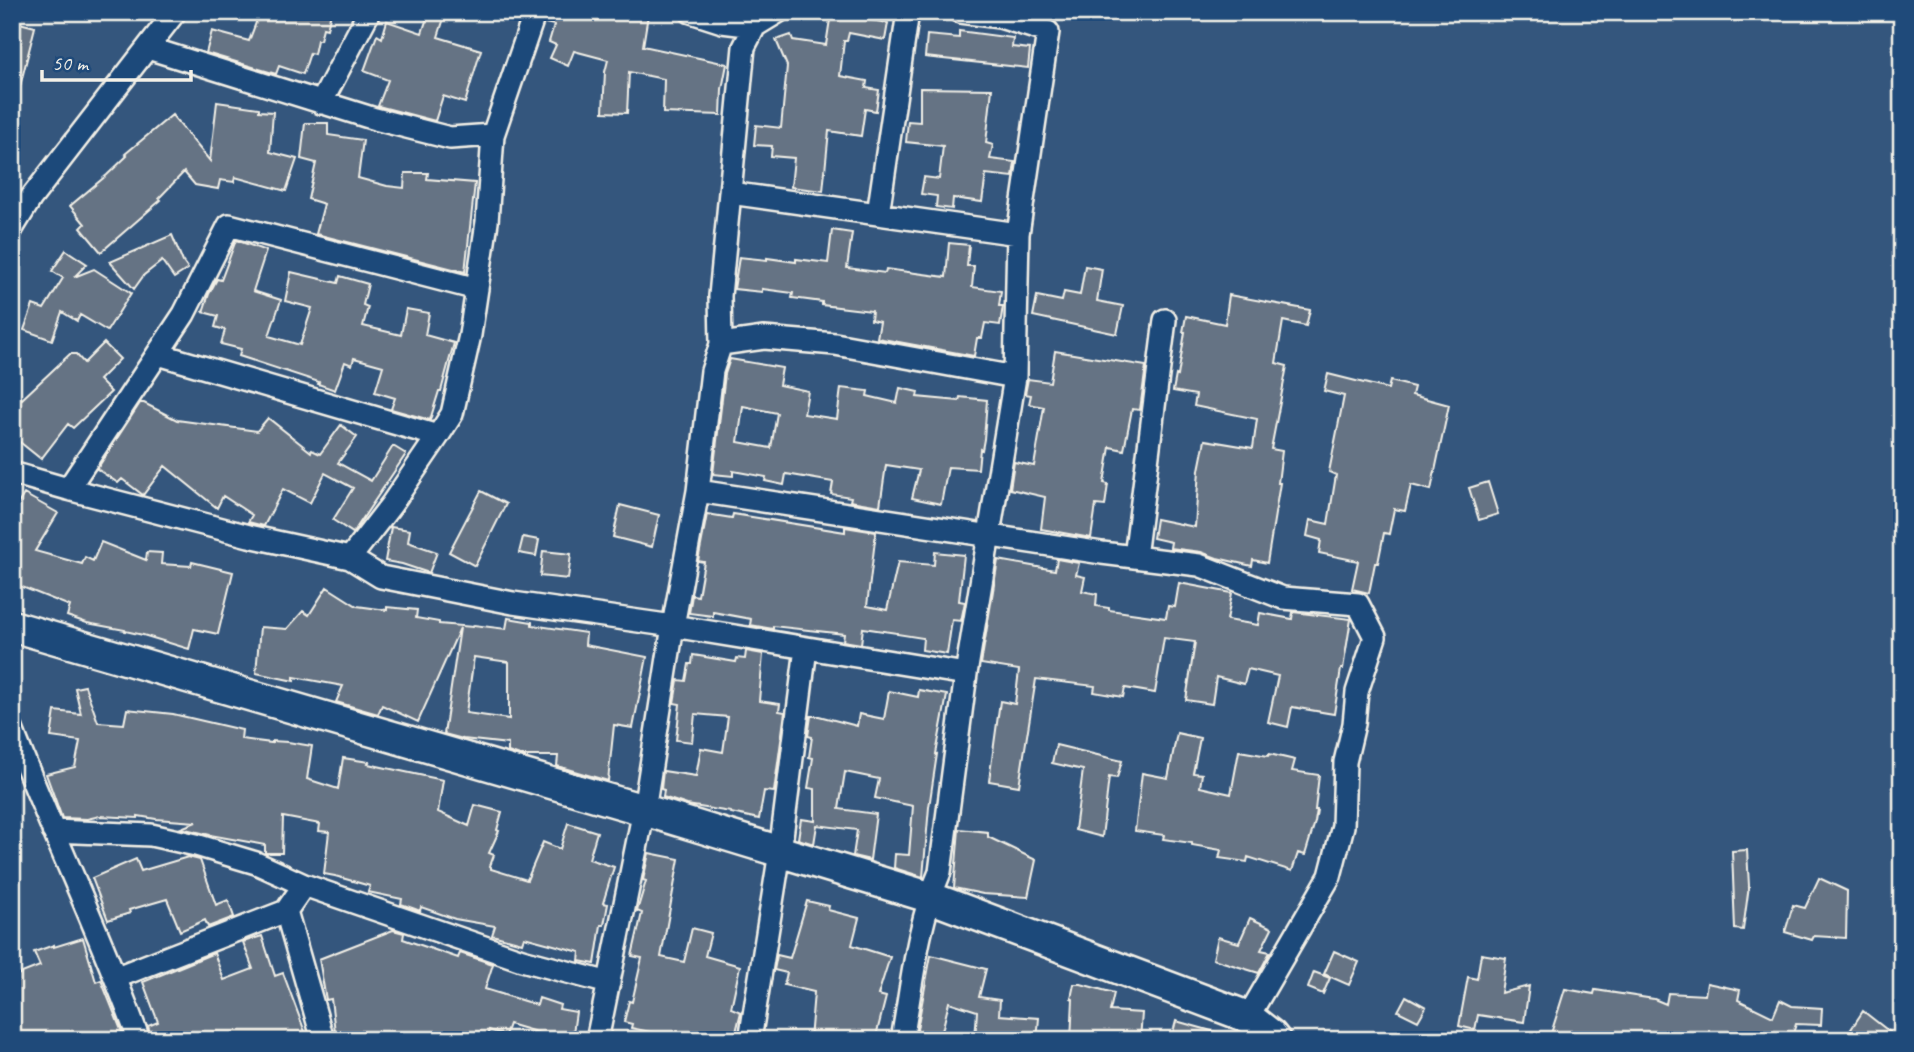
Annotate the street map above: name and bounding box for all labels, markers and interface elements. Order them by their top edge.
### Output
scale bar [42,38,191,82]
text: 50 m [52,50,90,76]

